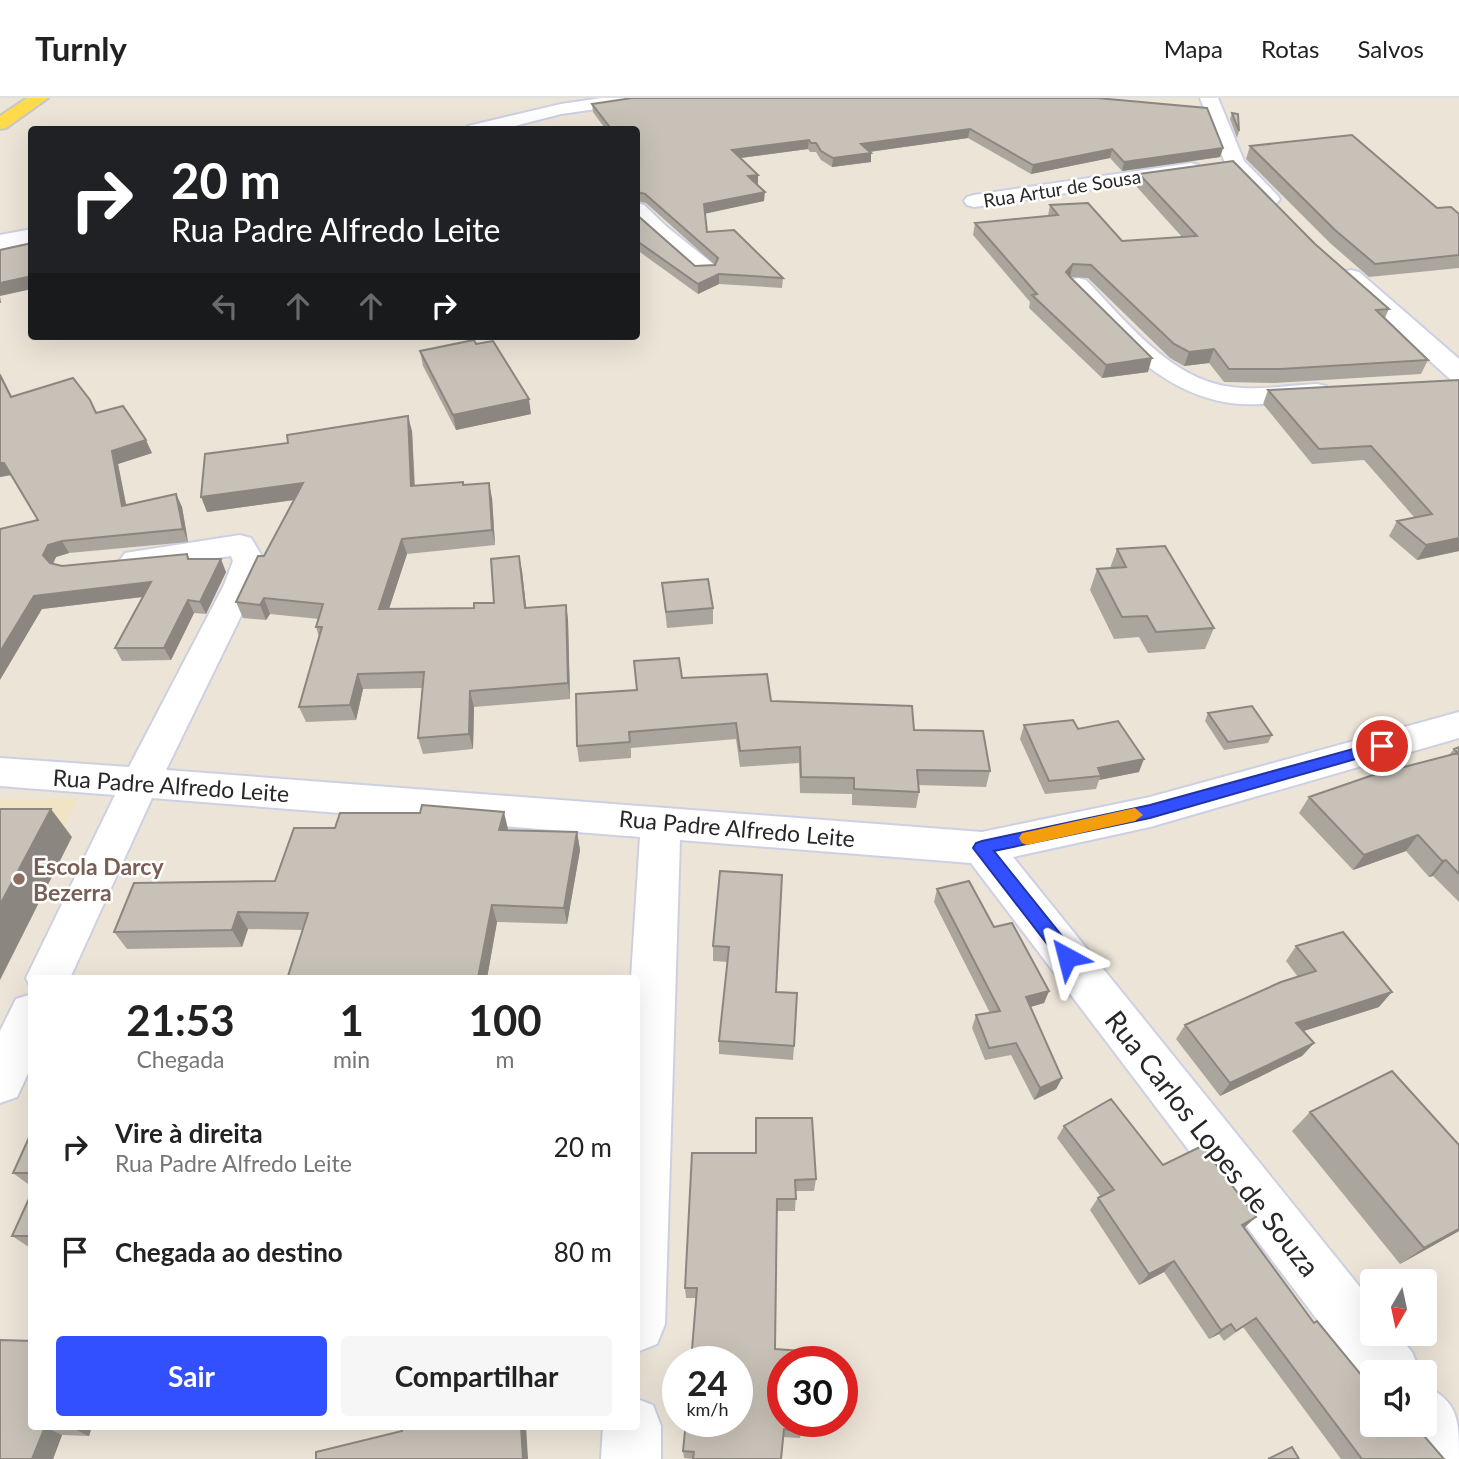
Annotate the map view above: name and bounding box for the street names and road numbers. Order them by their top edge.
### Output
street label: Rua Artur de Sousa [982,164,1142,212]
street label: Rua Padre Alfredo Leite [52,763,290,807]
street label: Rua Padre Alfredo Leite [618,804,856,852]
street label: Rua Carlos Lopes de Souza [1099,1003,1327,1283]

